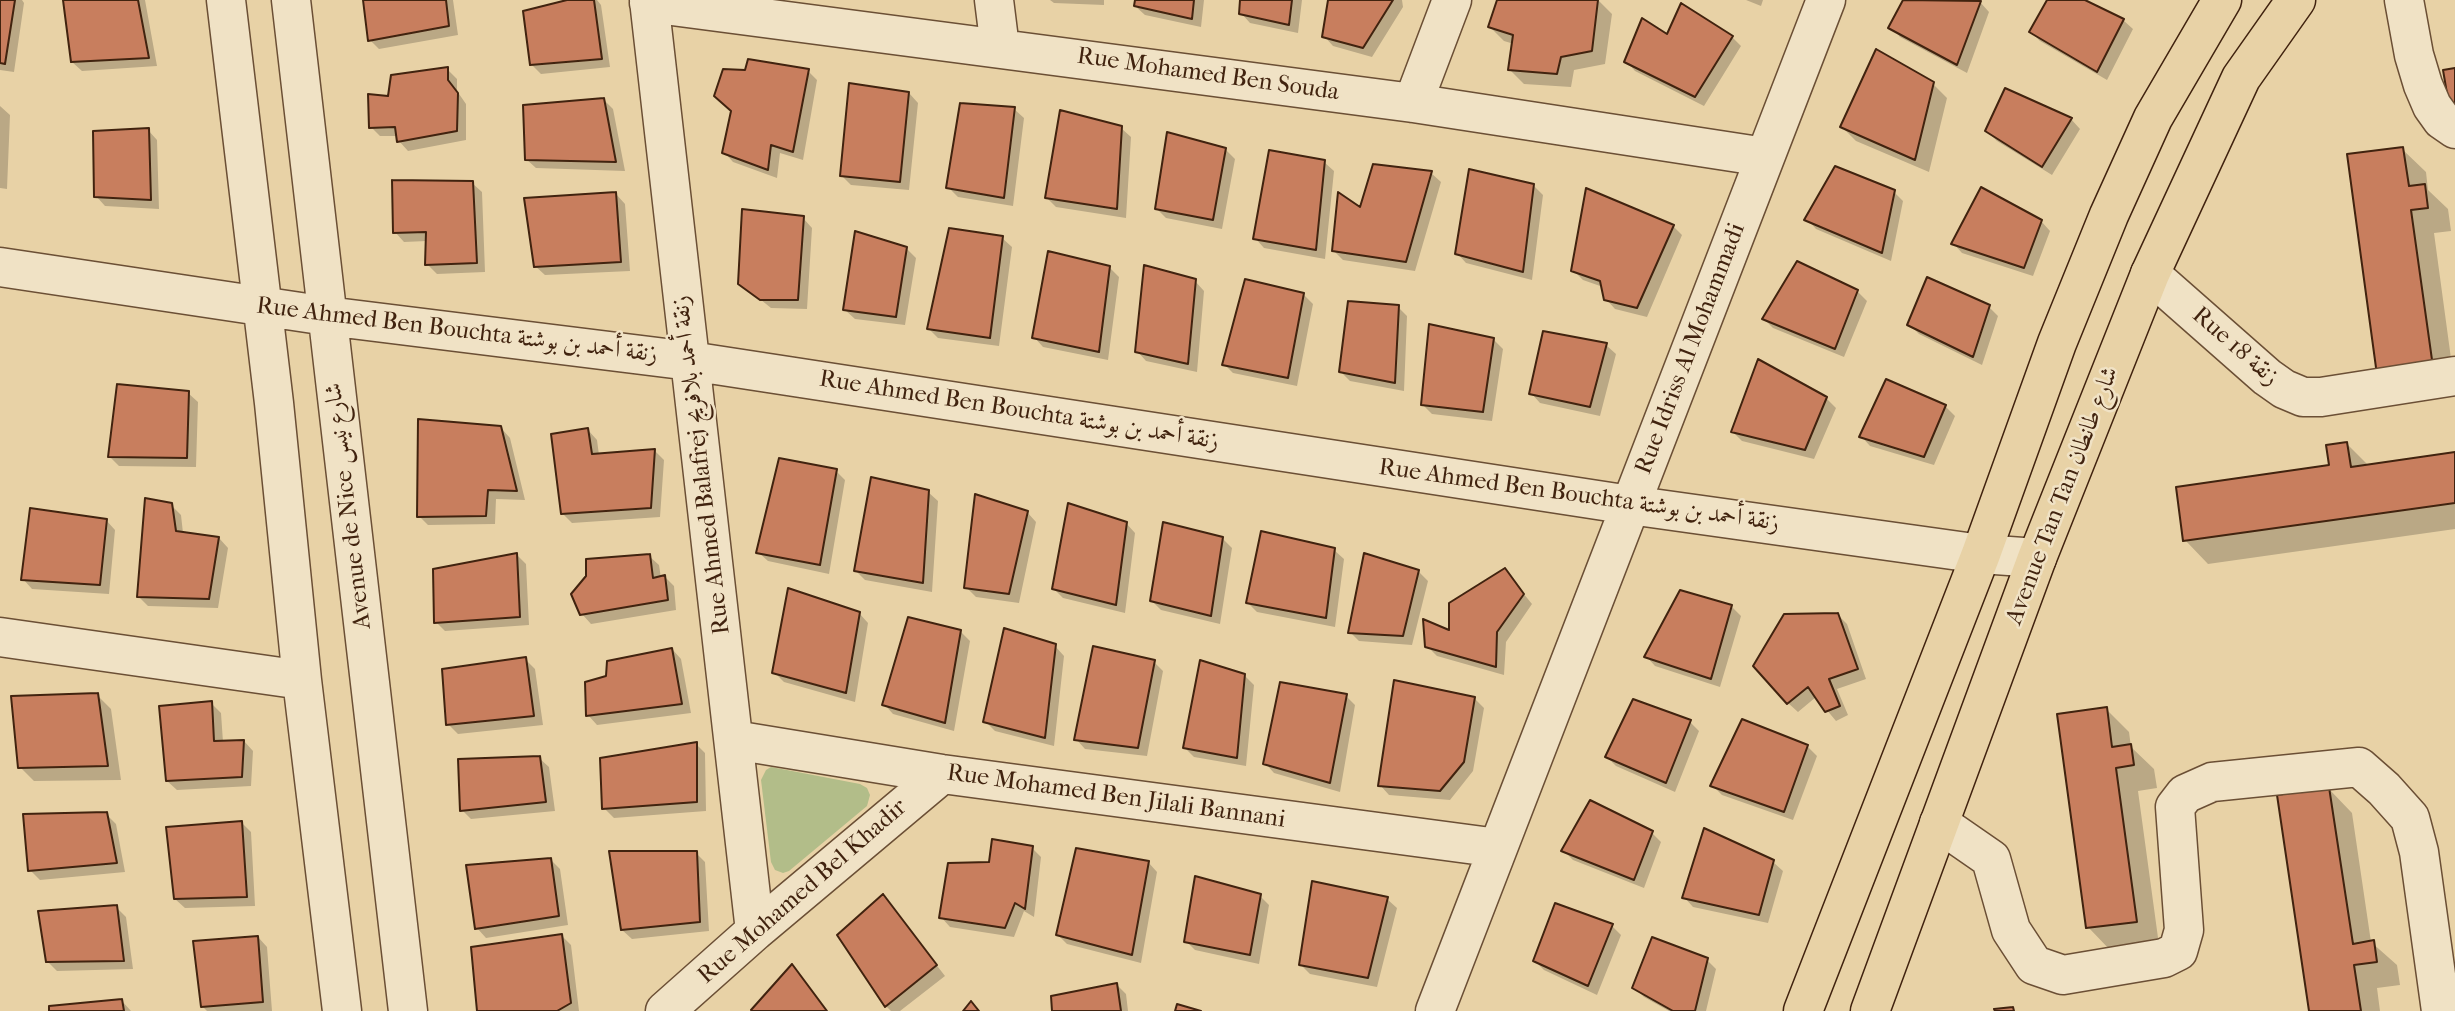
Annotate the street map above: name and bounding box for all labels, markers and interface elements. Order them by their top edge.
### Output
street label: Rue Mohamed Ben Souda [1075,42,1341,108]
street label: Rue Idriss Al Mohammadi [1630,219,1752,479]
street label: Rue Ahmed Ben Bouchta زنقة أحمد بن بوشتة [255,292,659,370]
street label: Rue Ahmed Balafrej زنقة أحمد بلافريج [667,294,737,636]
street label: Rue 18 زنقة [2186,301,2284,393]
street label: Avenue Tan Tan شارع طانطان [2000,363,2126,629]
street label: Rue Ahmed Ben Bouchta زنقة أحمد بن بوشتة [817,365,1221,457]
street label: Avenue de Nice شارع نيس [320,381,378,631]
street label: Rue Ahmed Ben Bouchta زنقة أحمد بن بوشتة [1377,454,1781,538]
street label: Rue Mohamed Ben Jilali Bannani [945,759,1287,835]
street label: Rue Mohamed Bel Khadir [693,793,913,991]

